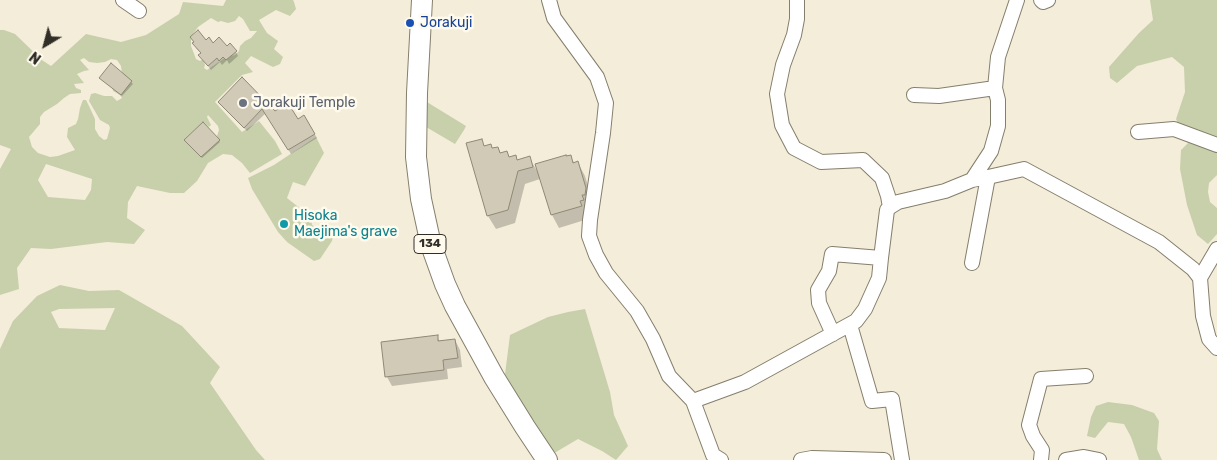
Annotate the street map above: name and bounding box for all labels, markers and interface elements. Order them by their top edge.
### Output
place label: Jorakuji [420,15,472,31]
marker: Jorakuji [404,17,416,29]
north arrow [20,20,70,70]
text: N [27,48,45,67]
place label: Jorakuji Temple [253,95,356,111]
marker: Jorakuji Temple [237,97,249,109]
place label: Hisoka Maejima's grave [294,208,397,240]
marker: Hisoka Maejima's grave [278,218,290,230]
road number: 134 [414,234,446,253]

